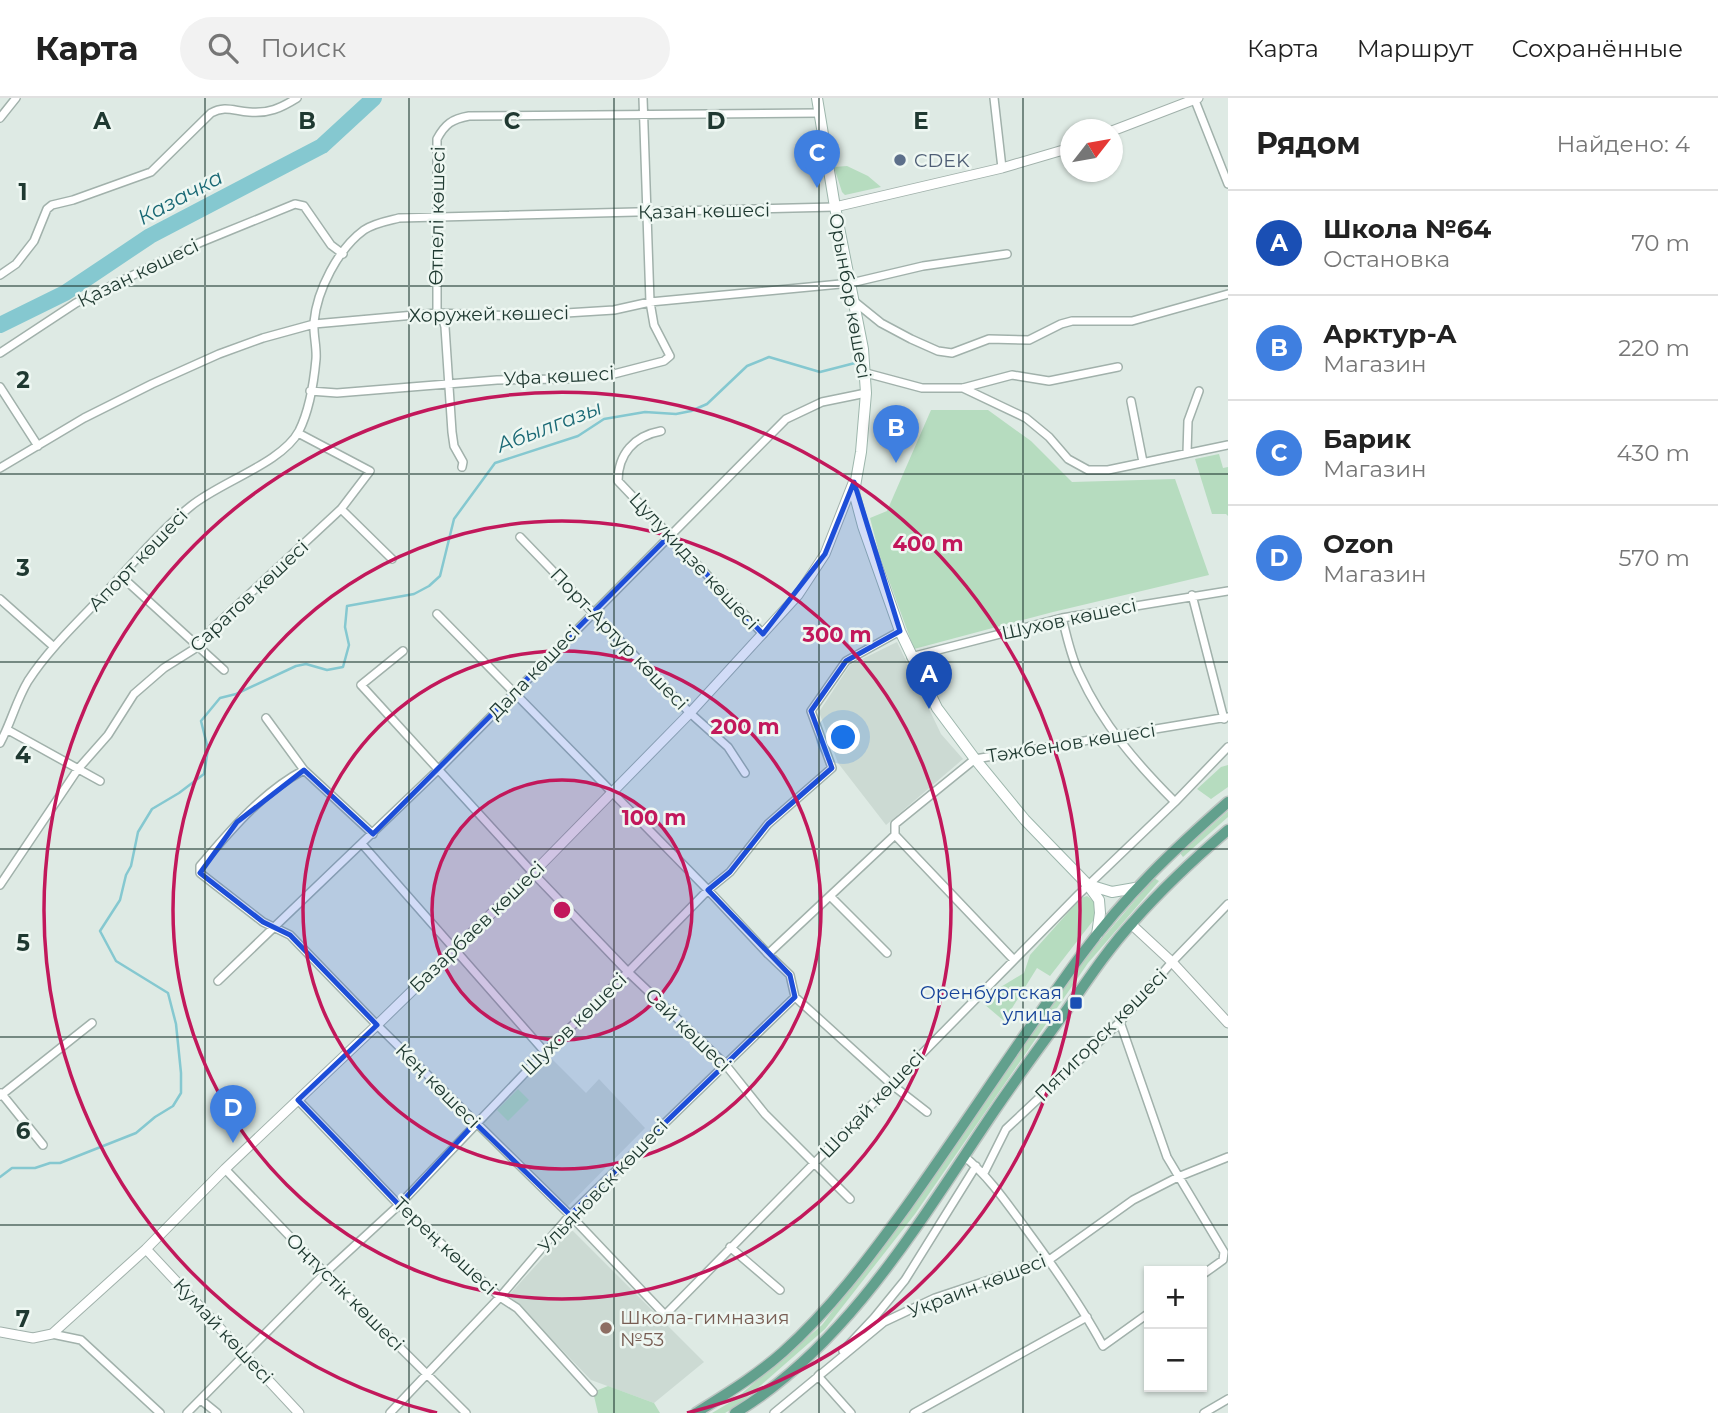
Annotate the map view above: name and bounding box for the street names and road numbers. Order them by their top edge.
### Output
street label: Өтпелі көшесі [424,146,450,286]
street label: Қазан көшесі [638,198,770,224]
street label: Орынбор көшесі [824,211,876,381]
street label: Қазан көшесі [74,234,202,312]
street label: Хоружей көшесі [409,301,569,327]
street label: Уфа көшесі [503,362,615,390]
street label: Цулукидзе көшесі [624,488,764,634]
street label: Апорт көшесі [83,504,193,616]
street label: Саратов көшесі [185,535,313,657]
street label: Порт-Артур көшесі [545,563,693,715]
street label: Шухов көшесі [999,593,1139,645]
street label: Дала көшесі [483,620,585,724]
street label: Тәжбенов көшесі [985,718,1157,768]
street label: Базарбаев көшесі [405,857,549,997]
street label: Пятигорск көшесі [1030,964,1172,1106]
street label: Шухов көшесі [517,968,631,1080]
street label: Сай көшесі [640,983,736,1077]
street label: Кең көшесі [391,1039,485,1133]
street label: Шоқай көшесі [815,1045,929,1163]
street label: Ульяновск көшесі [533,1114,673,1258]
street label: Терең көшесі [389,1192,501,1300]
street label: Оңтүстік көшесі [281,1228,409,1356]
street label: Украин көшесі [905,1249,1049,1323]
street label: Кумай көшесі [168,1274,278,1388]

